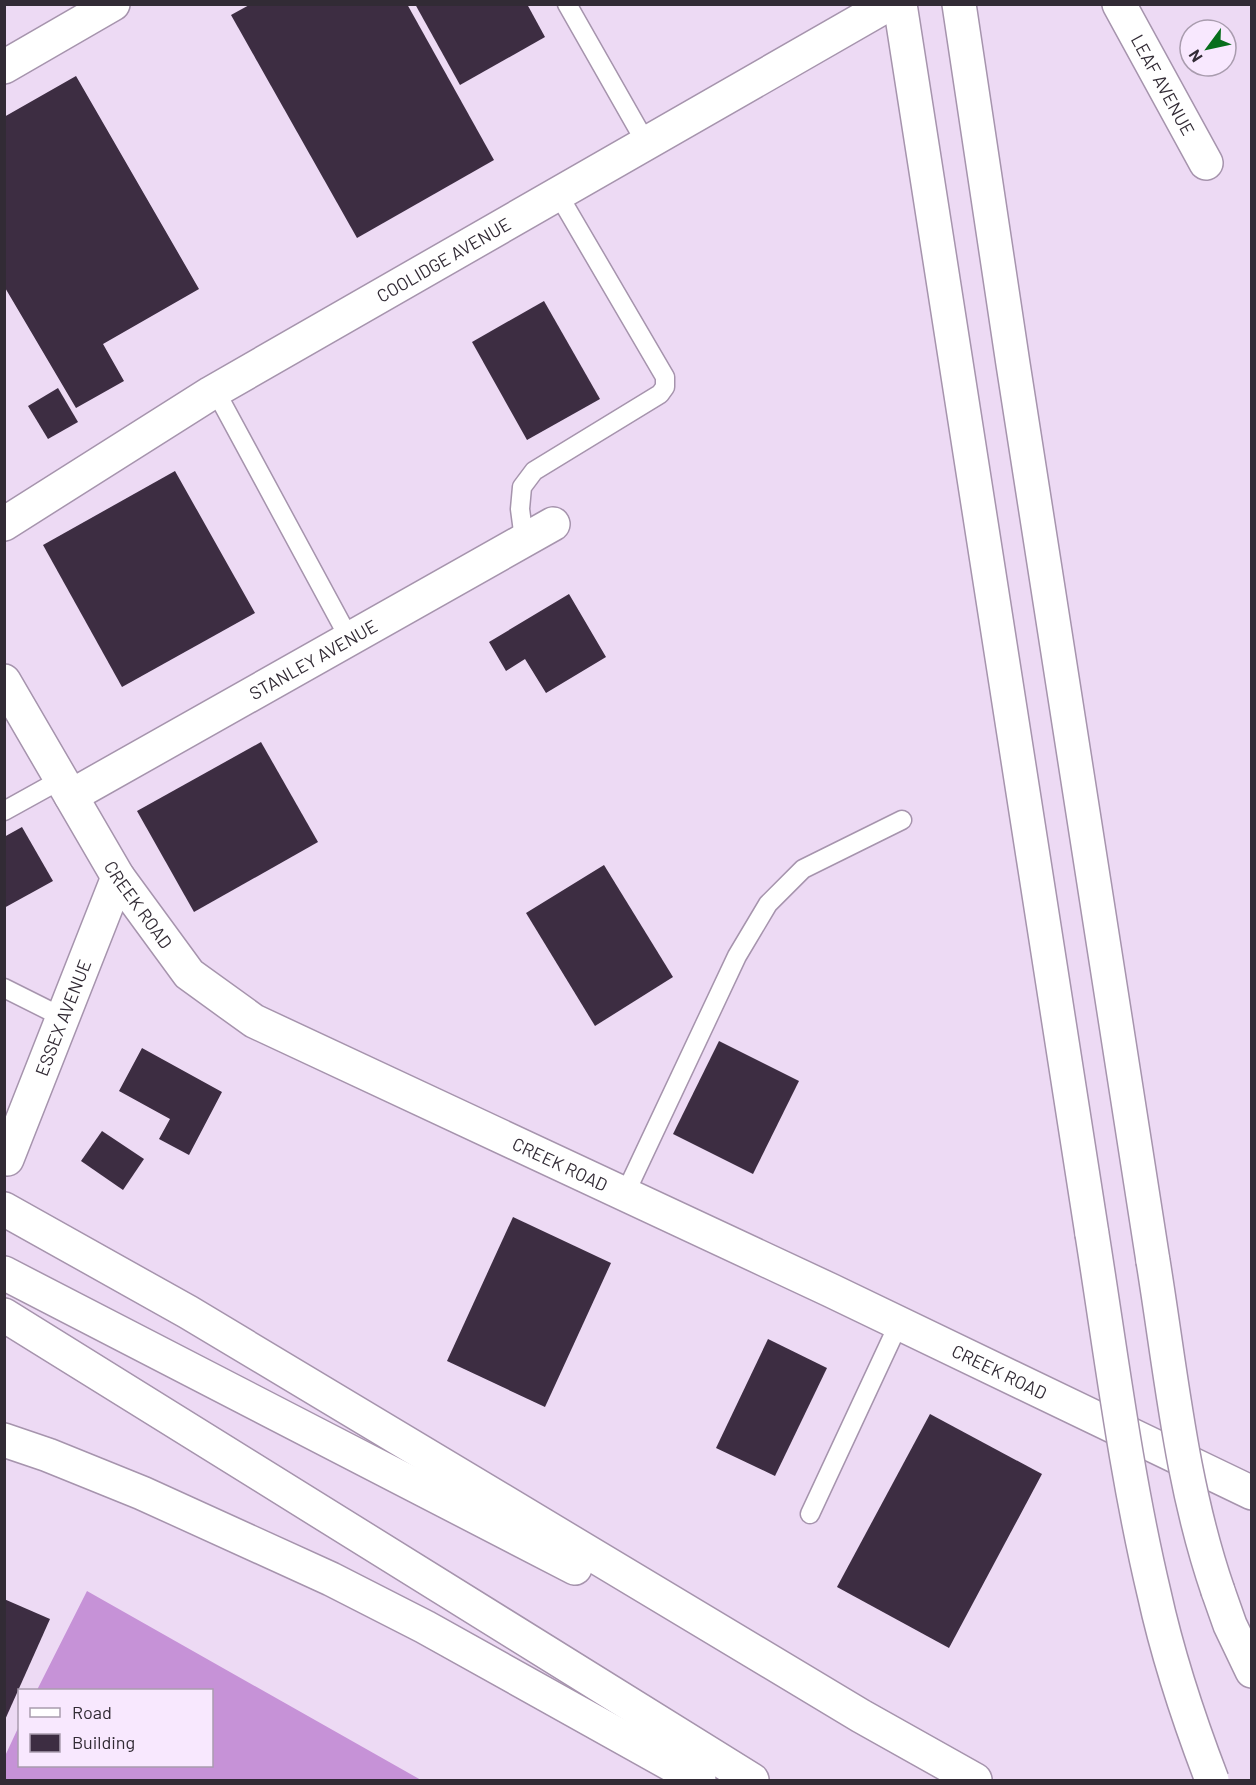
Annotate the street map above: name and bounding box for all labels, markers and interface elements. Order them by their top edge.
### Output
north arrow [1178,18,1238,78]
street label: LEAF AVENUE [1126,30,1200,138]
street label: COOLIDGE AVENUE [373,213,514,307]
street label: STANLEY AVENUE [245,615,381,704]
street label: CREEK ROAD [100,857,177,953]
street label: ESSEX AVENUE [30,956,95,1079]
street label: CREEK ROAD [509,1132,611,1196]
street label: CREEK ROAD [949,1339,1051,1404]
legend [18,1689,213,1767]
text: Road [72,1701,112,1723]
text: Building [72,1731,135,1753]

